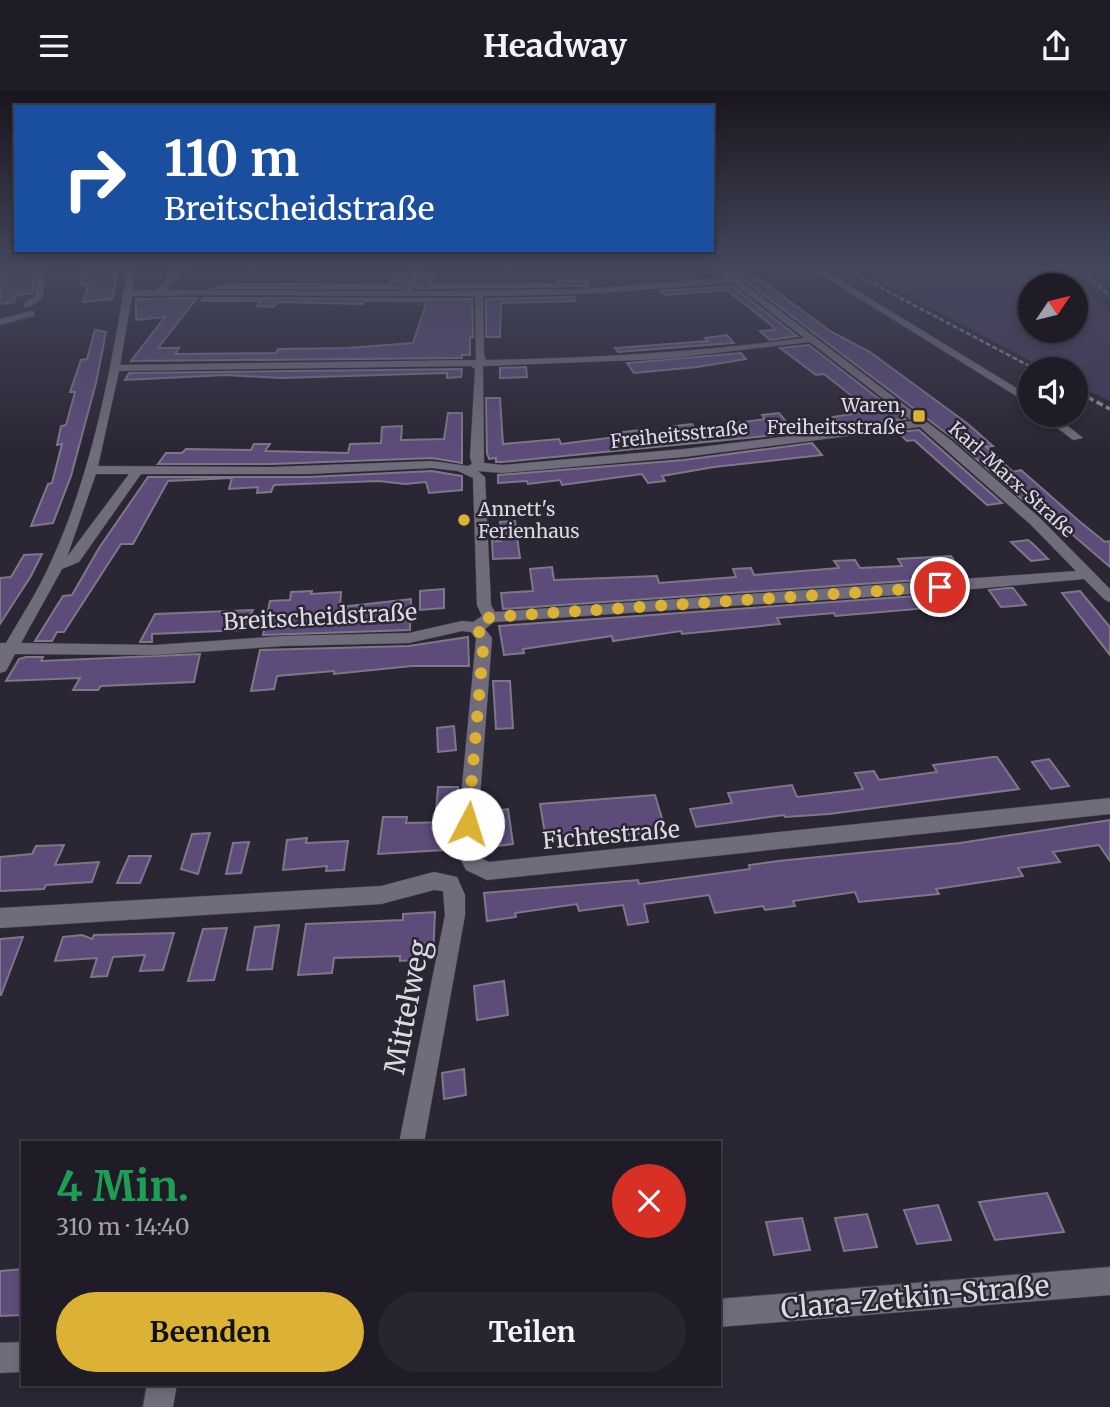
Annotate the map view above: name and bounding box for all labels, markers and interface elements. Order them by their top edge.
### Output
text: Headway [483,26,627,66]
icon: menu [35,27,73,65]
icon: share [1037,27,1075,65]
text: 110 m [164,128,299,189]
icon: right [49,133,140,224]
text: Breitscheidstraße [164,189,435,229]
north arrow [1018,273,1088,343]
map controls [1018,273,1088,427]
button: sound [1018,357,1088,427]
place label: Waren, Freiheitsstraße [767,393,905,439]
marker: Waren, Freiheitsstraße [911,408,927,424]
street label: Freiheitsstraße [609,415,749,453]
street label: Karl-Marx-Straße [944,416,1080,542]
place label: Annett's Ferienhaus [477,497,580,543]
marker: Annett's Ferienhaus [456,512,472,528]
pin [910,557,970,617]
icon: arrive [921,568,959,606]
street label: Breitscheidstraße [222,597,418,636]
position arrow [431,787,505,861]
street label: Fichtestraße [541,814,681,855]
street label: Mittelweg [376,937,438,1077]
text: 4 Min. [56,1160,189,1212]
button: close [612,1164,686,1238]
text: 310 m · 14:40 [56,1212,190,1241]
street label: Clara-Zetkin-Straße [779,1267,1051,1327]
button: Beenden [56,1292,364,1372]
button: Teilen [378,1292,686,1372]

